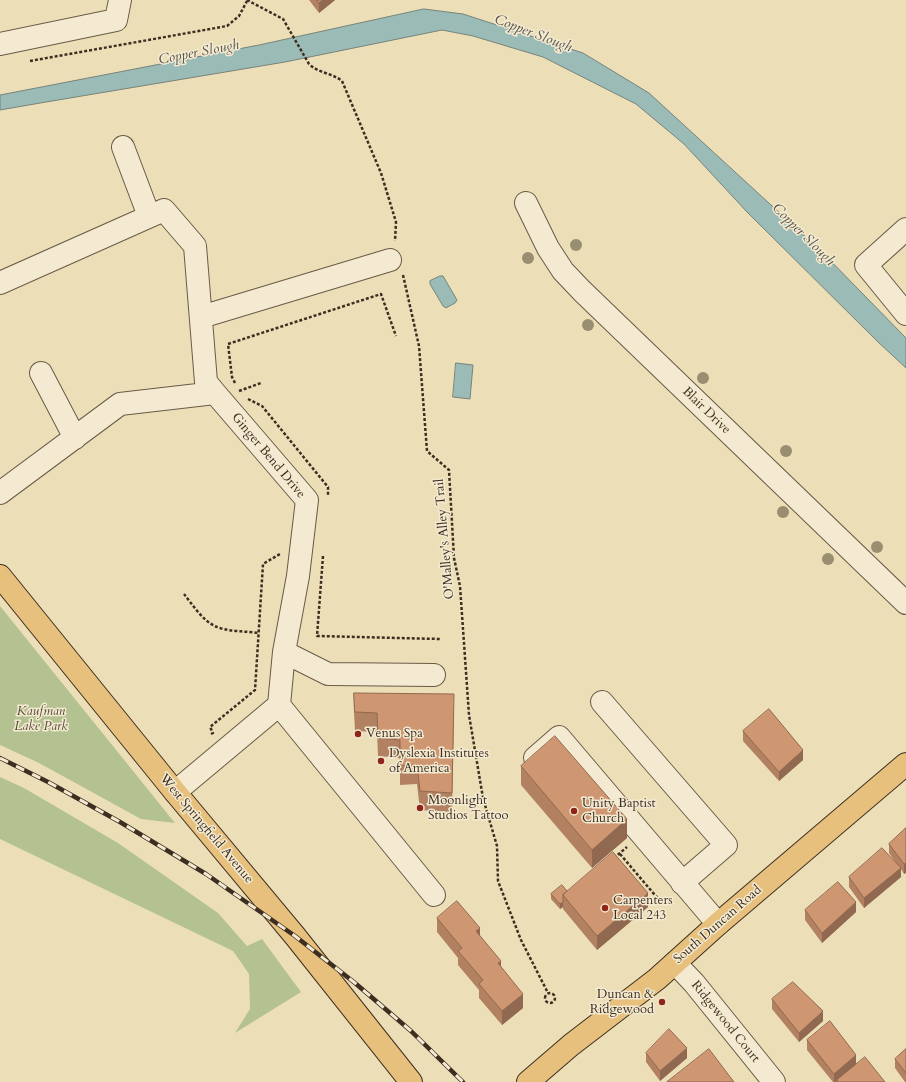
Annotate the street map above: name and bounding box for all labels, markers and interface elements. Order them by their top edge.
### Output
water label: Copper Slough [492,12,574,56]
water label: Copper Slough [157,37,241,69]
water label: Copper Slough [768,200,838,270]
street label: Blair Drive [679,384,733,438]
street label: Ginger Bend Drive [228,410,308,502]
street label: O'Malley's Alley Trail [432,478,458,600]
park label: Kaufman Lake Park [14,704,68,735]
place label: Venus Spa [366,726,423,742]
marker: Venus Spa [353,729,363,739]
place label: Dyslexia Institutes of America [389,746,489,777]
marker: Dyslexia Institutes of America [376,756,386,766]
street label: West Springfield Avenue [156,771,256,887]
place label: Moonlight Studios Tattoo [428,793,509,824]
place label: Unity Baptist Church [582,796,656,827]
marker: Moonlight Studios Tattoo [415,803,425,813]
marker: Unity Baptist Church [569,806,579,816]
street label: South Duncan Road [671,883,765,967]
place label: Carpenters Local 243 [613,893,673,924]
marker: Carpenters Local 243 [600,903,610,913]
street label: Ridgewood Court [687,978,763,1066]
place label: Duncan & Ridgewood [590,987,654,1018]
marker: Duncan & Ridgewood [657,997,667,1007]

